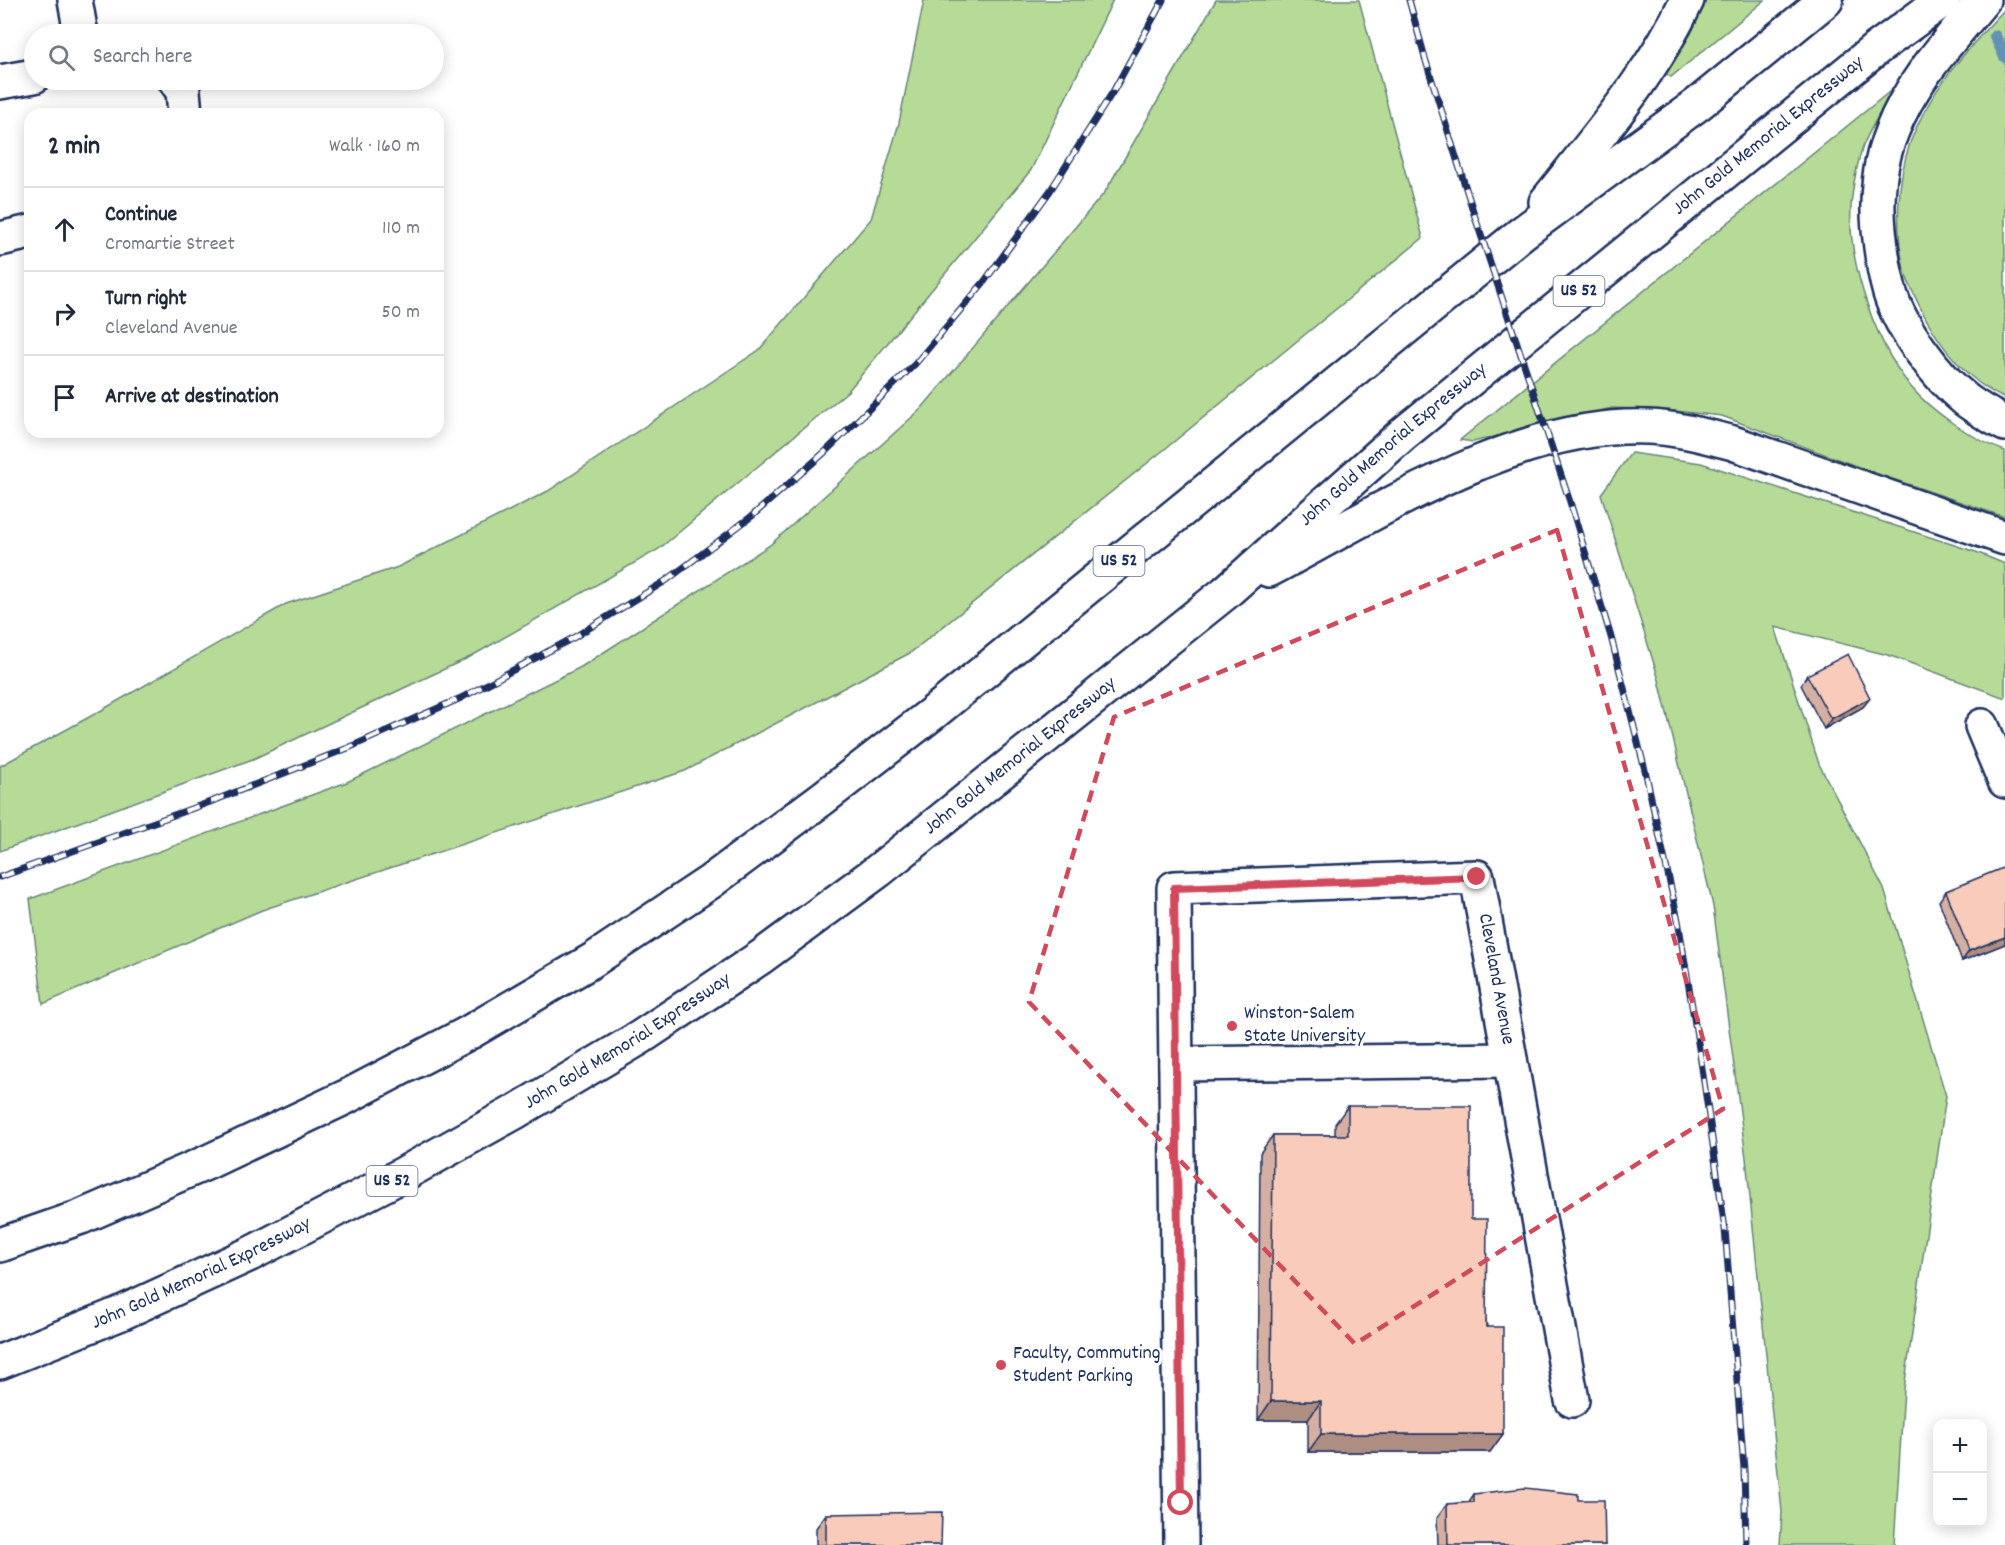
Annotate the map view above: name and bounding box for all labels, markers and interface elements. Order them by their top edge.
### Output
search box [24,24,444,90]
icon: search [45,41,78,74]
text: Search here [93,42,192,73]
street label: John Gold Memorial Expressway [1667,49,1871,223]
text: 2 min [48,129,100,166]
text: Walk · 160 m [329,133,420,161]
text: Continue [105,200,177,231]
icon: ahead [48,213,81,246]
text: 110 m [382,215,420,243]
text: Cromartie Street [105,231,235,259]
road number: US 52 [1554,276,1604,306]
text: Turn right [105,284,187,315]
icon: right [48,297,81,330]
text: 50 m [382,299,420,327]
text: Cleveland Avenue [105,315,238,343]
street label: John Gold Memorial Expressway [1294,356,1494,534]
icon: arrive [48,381,81,414]
text: Arrive at destination [105,382,279,413]
road number: US 52 [1094,546,1144,576]
street label: John Gold Memorial Expressway [919,670,1124,842]
route end [1463,863,1489,889]
street label: Cleveland Avenue [1470,911,1521,1047]
street label: John Gold Memorial Expressway [519,966,738,1117]
place label: Winston-Salem State University [1244,1000,1366,1051]
marker: Winston-Salem State University [1225,1019,1239,1033]
road number: US 52 [366,1166,418,1196]
street label: John Gold Memorial Expressway [88,1210,317,1337]
place label: Faculty, Commuting Student Parking [1013,1340,1161,1391]
marker: Faculty, Commuting Student Parking [994,1358,1008,1372]
map controls [1933,1419,1987,1527]
button: + [1933,1419,1987,1473]
button: − [1933,1473,1987,1527]
route start [1167,1489,1193,1515]

